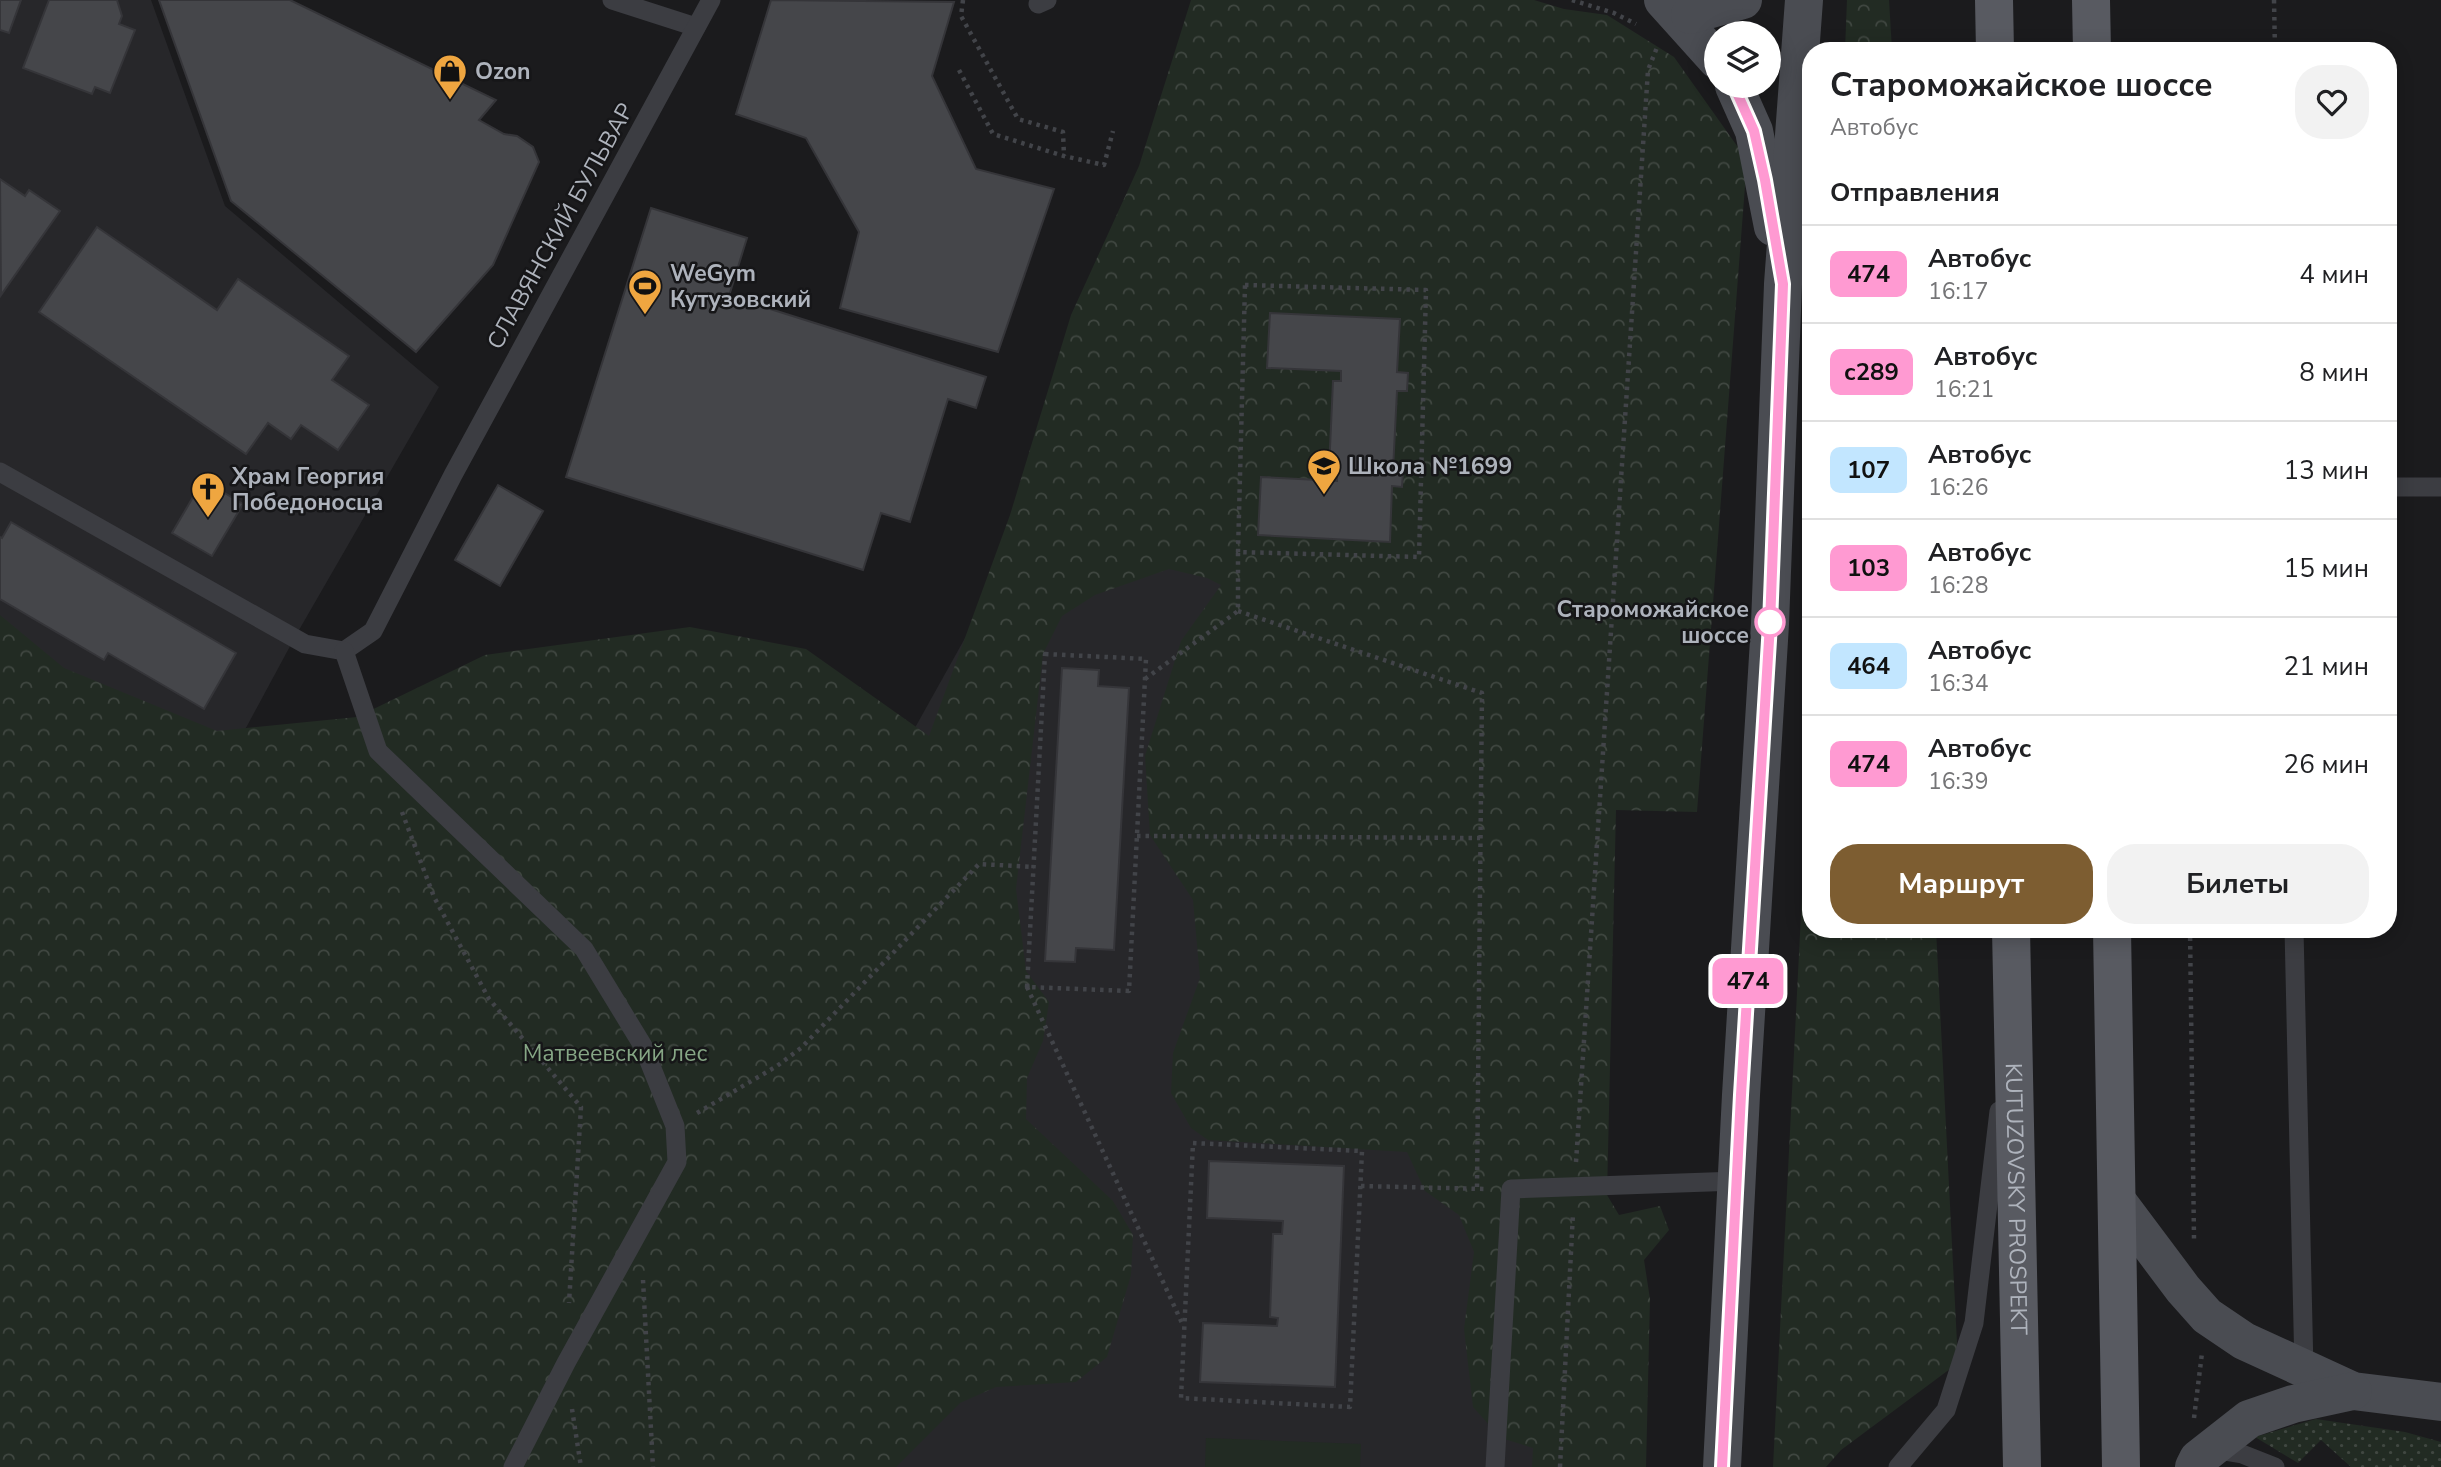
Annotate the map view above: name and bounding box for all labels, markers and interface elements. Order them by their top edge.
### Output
map controls [1704,21,1781,98]
button: layers [1704,21,1781,98]
shop icon: Ozon [431,52,469,101]
place label: Ozon [475,56,530,87]
text: Староможайское шоссе [1830,63,2213,108]
button: heart [2295,65,2369,139]
street label: СЛАВЯНСКИЙ БУЛЬВАР [480,98,641,355]
text: Автобус [1830,112,1918,143]
text: Отправления [1830,175,2000,210]
text: Автобус [1928,241,2031,276]
text: 4 мин [2299,257,2369,292]
place label: WeGym Кутузовский [670,258,811,315]
text: 474 [1847,258,1890,290]
sports icon: WeGym Кутузовский [626,267,664,316]
text: 16:17 [1928,276,1988,307]
text: Автобус [1934,339,2037,374]
text: 8 мин [2299,355,2369,390]
text: с289 [1844,356,1899,388]
text: 16:21 [1934,374,1994,405]
text: Автобус [1928,437,2031,472]
school or university icon: Школа №1699 [1305,447,1343,496]
place label: Школа №1699 [1348,451,1512,482]
text: 13 мин [2284,453,2369,488]
text: 107 [1847,454,1890,486]
place label: Храм Георгия Победоносца [231,461,384,518]
church icon: Храм Георгия Победоносца [189,470,227,519]
text: 16:26 [1928,472,1988,503]
text: Автобус [1928,535,2031,570]
text: 15 мин [2284,551,2369,586]
text: 103 [1847,552,1890,584]
text: 16:28 [1928,570,1988,601]
place label: Староможайское шоссе [1556,594,1749,651]
marker: Староможайское шоссе [1755,607,1785,637]
text: Автобус [1928,633,2031,668]
text: 21 мин [2284,649,2369,684]
text: 464 [1847,650,1890,682]
text: 16:34 [1928,668,1988,699]
text: Автобус [1928,731,2031,766]
text: 26 мин [2284,747,2369,782]
text: 474 [1847,748,1890,780]
text: 16:39 [1928,766,1988,797]
button: Маршрут [1830,844,2093,924]
button: Билеты [2107,844,2369,924]
line badge: 474 [1708,958,1788,1004]
text: 474 [1726,965,1770,997]
park label: Матвеевский лес [523,1038,707,1069]
street label: KUTUZOVSKY PROSPEKT [1998,1063,2034,1335]

